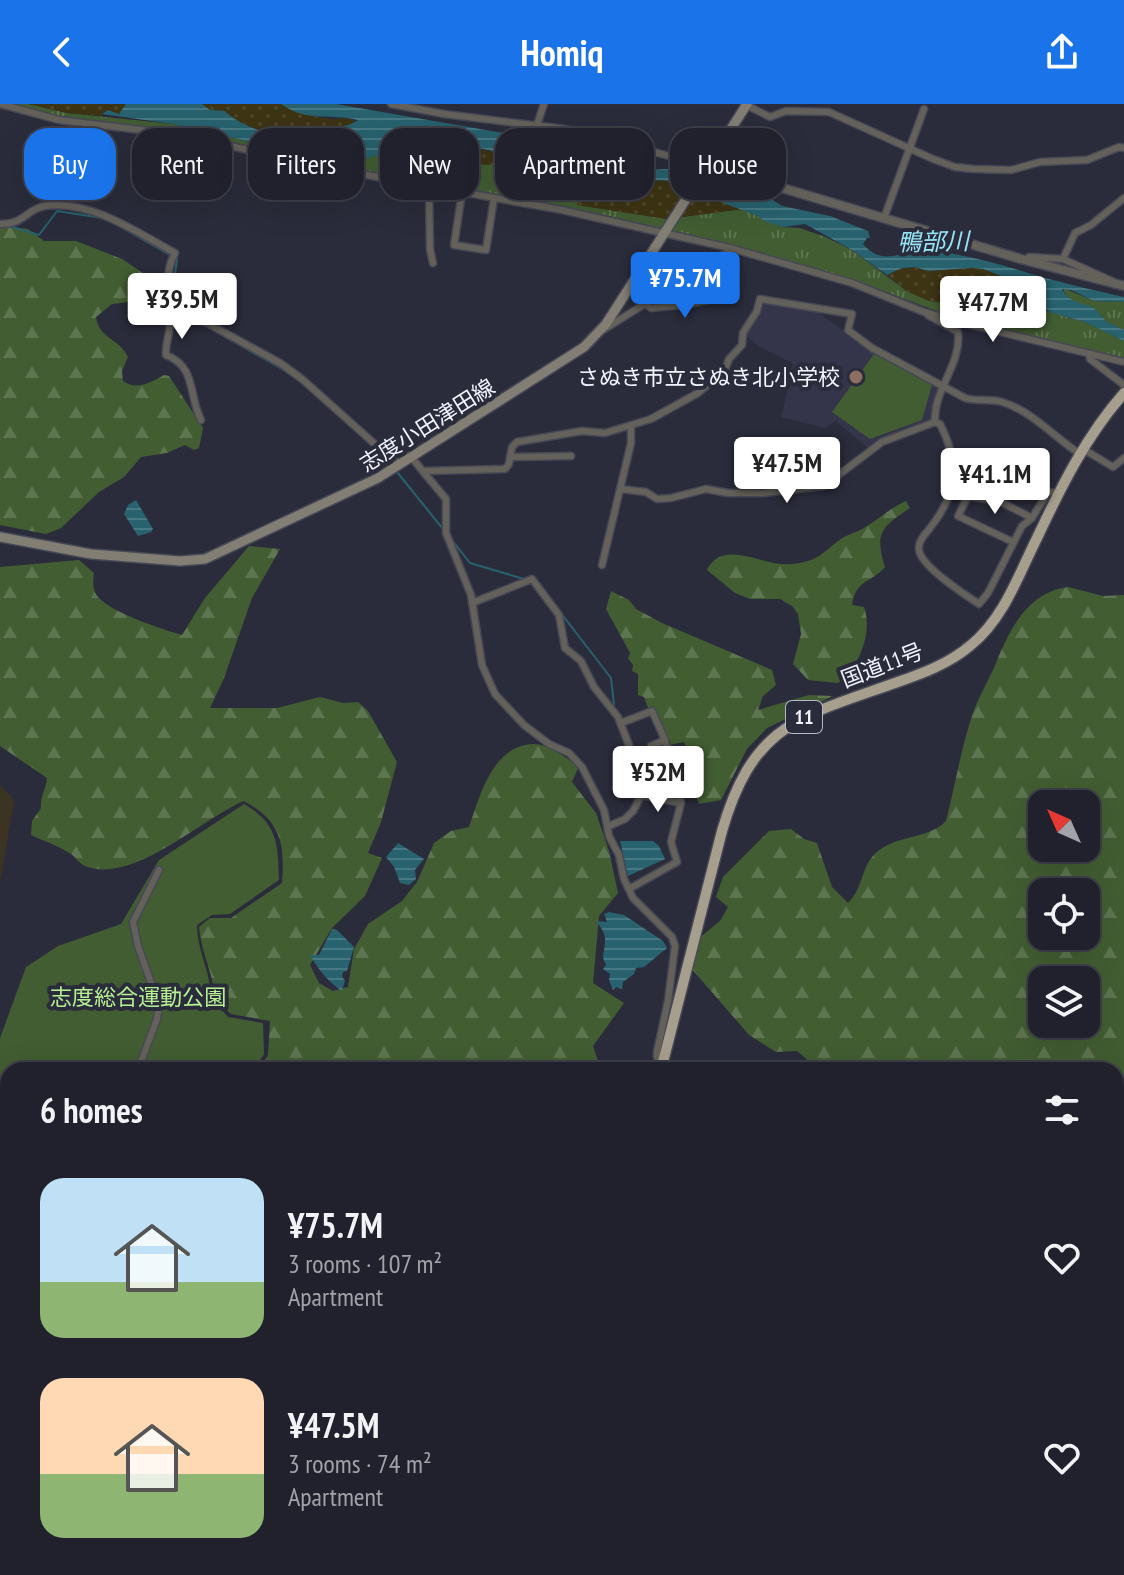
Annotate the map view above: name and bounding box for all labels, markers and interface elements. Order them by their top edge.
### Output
text: Homiq [520,29,604,76]
icon: back [40,30,84,74]
icon: share [1040,30,1084,74]
chip: Buy [24,128,116,200]
chip: Rent [132,128,232,200]
chip: Filters [248,128,364,200]
chip: New [380,128,479,200]
chip: Apartment [495,128,654,200]
chip: House [670,128,786,200]
water label: 鴨部川 [897,225,972,258]
pin: ¥75.7M [620,252,750,320]
text: ¥75.7M [649,261,721,294]
pin: ¥39.5M [117,273,247,341]
pin: ¥47.7M [928,276,1058,344]
text: ¥39.5M [146,282,218,315]
text: ¥47.7M [958,285,1028,318]
place label: さぬき市立さぬき北小学校 [577,363,840,391]
marker: さぬき市立さぬき北小学校 [847,368,865,386]
street label: 志度小田津田線 [354,372,500,478]
pin: ¥47.5M [722,437,852,505]
text: ¥47.5M [752,446,822,479]
pin: ¥41.1M [930,448,1060,516]
text: ¥41.1M [959,457,1031,490]
street label: 国道11号 [837,637,927,693]
road number: 11 [786,701,822,733]
pin: ¥52M [611,746,705,814]
text: ¥52M [631,755,685,788]
north arrow [1028,790,1100,862]
map controls [1028,790,1100,1038]
button: locate [1028,878,1100,950]
button: layers [1028,966,1100,1038]
park label: 志度総合運動公園 [50,983,226,1011]
text: 6 homes [40,1088,143,1132]
icon: filters [1040,1088,1084,1132]
text: ¥75.7M [288,1203,383,1247]
icon: home [104,1210,200,1306]
icon: heart [1040,1236,1084,1280]
text: 3 rooms · 107 m² [288,1247,442,1280]
text: Apartment [288,1280,383,1313]
text: ¥47.5M [288,1403,379,1447]
icon: home [104,1410,200,1506]
icon: heart [1040,1436,1084,1480]
text: 3 rooms · 74 m² [288,1447,432,1480]
text: Apartment [288,1480,383,1513]

